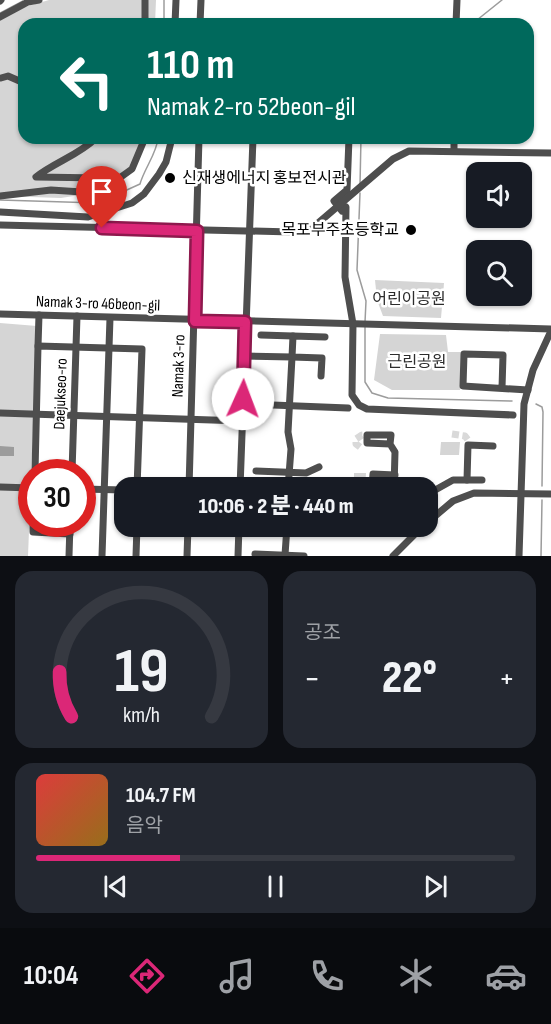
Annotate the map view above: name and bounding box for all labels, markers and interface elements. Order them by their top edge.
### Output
text: 110 m [147,40,234,91]
icon: left [48,42,126,120]
text: Namak 2-ro 52beon-gil [147,91,356,123]
map controls [466,162,532,306]
button: sound [466,162,532,228]
pin [76,166,127,228]
place label: 신재생에너지 홍보전시관 [182,169,347,188]
marker: 신재생에너지 홍보전시관 [163,171,177,185]
icon: arrive [85,175,118,208]
place label: 목포부주초등학교 [281,221,399,240]
marker: 목포부주초등학교 [404,223,418,237]
button: search [466,240,532,306]
park label: 어린이공원 [372,290,446,309]
street label: Namak 3-ro 46beon-gil [36,292,160,316]
street label: Namak 3-ro [168,334,190,398]
park label: 근린공원 [388,353,446,372]
street label: Daejukseo-ro [50,358,72,430]
position arrow [211,367,275,431]
speed limit sign: 30 [18,459,96,537]
text: 10:06 · 2 분 · 440 m [198,493,354,520]
text: 공조 [304,621,341,645]
text: 19 [114,635,169,710]
text: 22° [382,651,437,706]
text: − [304,659,320,699]
text: + [499,659,515,699]
text: km/h [123,703,160,728]
text: 104.7 FM [126,782,196,809]
text: 음악 [126,814,163,838]
icon: previous [99,870,132,903]
icon: pause [259,870,292,903]
icon: next [419,870,452,903]
icon: directions [126,955,168,997]
icon: music [216,955,258,997]
icon: phone [306,955,348,997]
icon: climate [395,955,437,997]
icon: car [485,955,527,997]
text: 10:04 [24,960,78,992]

